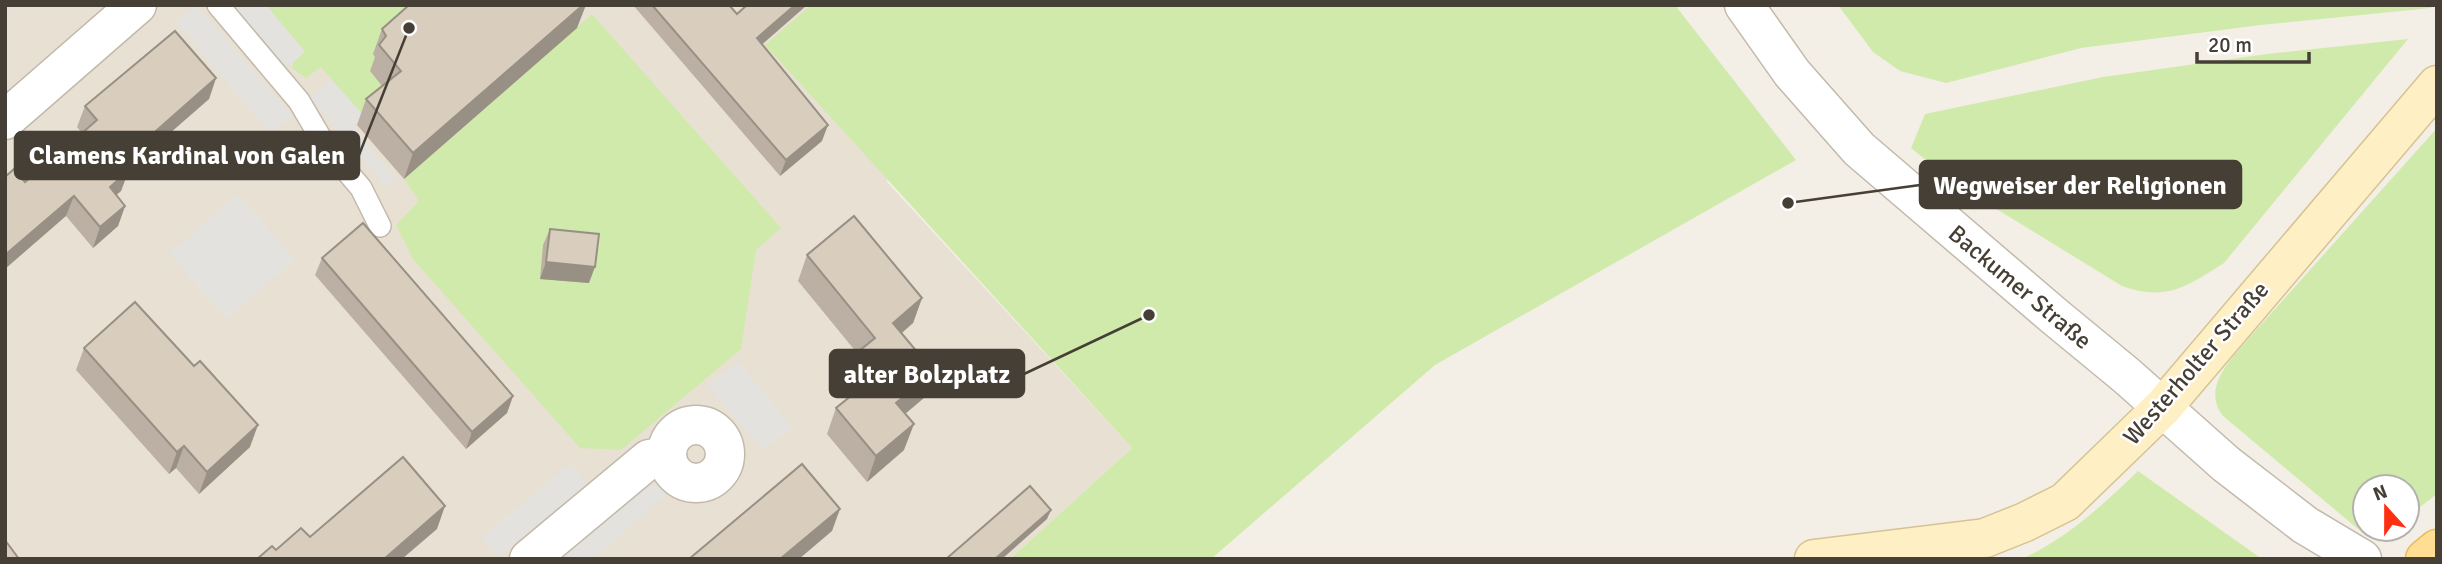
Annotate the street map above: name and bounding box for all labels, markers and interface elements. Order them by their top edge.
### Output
scale bar [2197,21,2309,65]
text: 20 m [2208,32,2252,58]
callout: Clamens Kardinal von Galen [15,132,359,179]
text: Clamens Kardinal von Galen [29,140,345,172]
callout: Wegweiser der Religionen [1920,161,2241,208]
text: Wegweiser der Religionen [1933,170,2227,202]
street label: Backumer Straße [1942,218,2098,356]
street label: Westerholter Straße [2117,275,2275,451]
callout: alter Bolzplatz [830,350,1024,397]
text: alter Bolzplatz [844,359,1011,391]
north arrow [2351,473,2421,543]
text: N [2370,479,2391,507]

